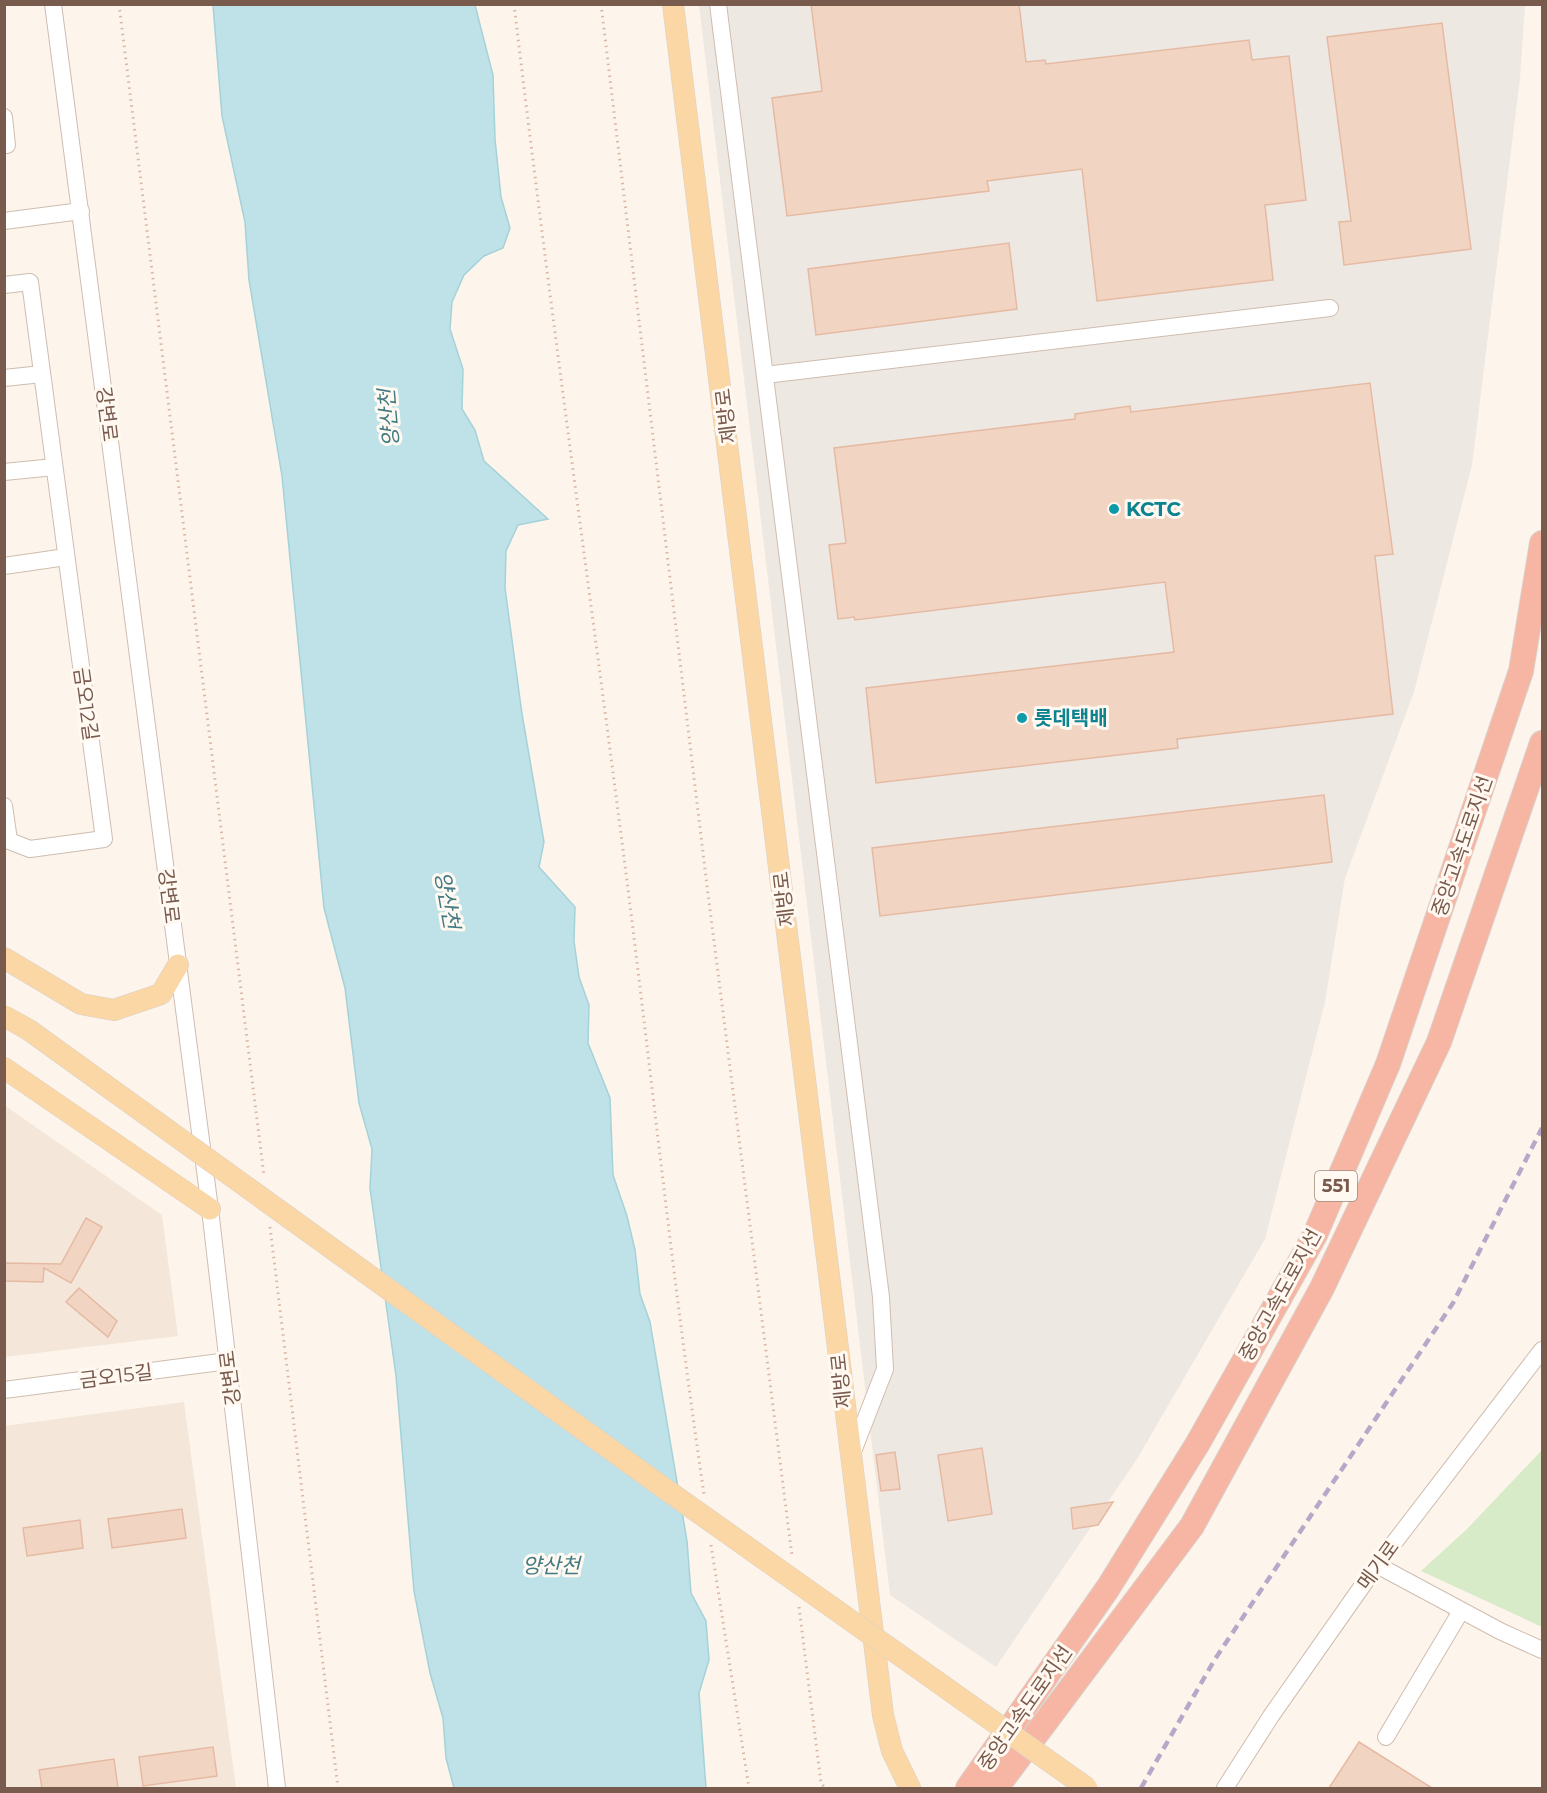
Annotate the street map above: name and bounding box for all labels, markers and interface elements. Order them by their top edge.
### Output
street label: 강변로 [92,385,122,443]
water label: 양산천 [373,385,403,448]
street label: 제방로 [711,387,741,445]
place label: KCTC [1126,497,1181,521]
marker: KCTC [1107,502,1121,516]
street label: 금오12길 [69,666,103,742]
place label: 롯데택배 [1034,706,1108,730]
marker: 롯데택배 [1015,711,1029,725]
street label: 중앙고속도로지선 [1427,773,1497,919]
street label: 강변로 [154,867,184,925]
water label: 양산천 [430,869,465,933]
street label: 제방로 [769,870,799,928]
road number: 551 [1315,1171,1357,1201]
street label: 중앙고속도로지선 [1234,1225,1326,1365]
street label: 강변로 [215,1349,245,1407]
street label: 제방로 [826,1352,856,1410]
street label: 금오15길 [78,1360,154,1392]
street label: 메기로 [1352,1536,1404,1594]
water label: 양산천 [522,1553,583,1578]
street label: 중앙고속도로지선 [973,1641,1077,1775]

